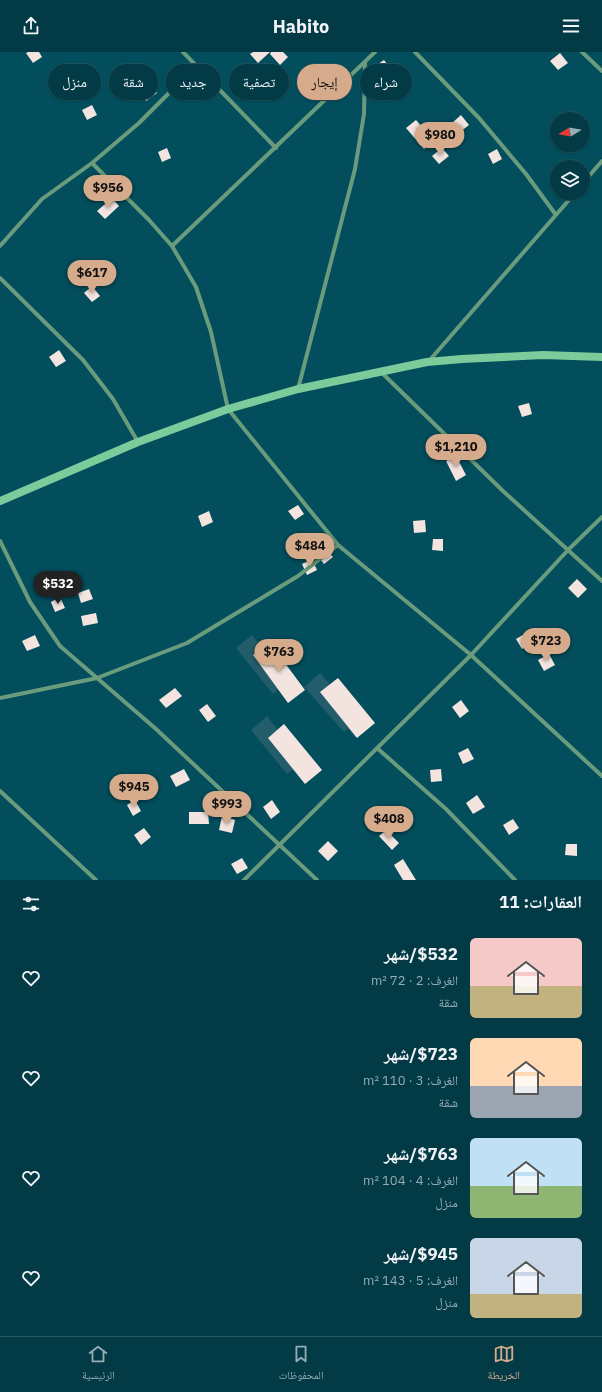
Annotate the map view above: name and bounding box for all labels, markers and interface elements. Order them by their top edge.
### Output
icon: share [20,15,42,37]
text: Habito [273,15,329,38]
icon: menu [560,15,582,37]
chip: منزل [48,64,101,100]
chip: شقة [109,64,158,100]
chip: جديد [166,64,221,100]
chip: تصفية [229,64,289,100]
chip: إيجار [297,64,352,100]
chip: شراء [360,64,412,100]
north arrow [550,112,590,152]
map controls [550,112,590,200]
pin: $980 [416,122,464,156]
text: $980 [424,126,456,143]
button: layers [550,160,590,200]
pin: $956 [84,175,132,209]
text: $956 [92,179,124,196]
pin: $617 [68,260,116,294]
text: $617 [76,264,108,281]
pin: $1,210 [423,434,489,468]
text: $1,210 [434,438,478,455]
pin: $484 [286,533,334,567]
text: $484 [294,537,326,554]
pin: $532 [34,571,82,605]
text: $532 [42,575,74,592]
pin: $723 [522,628,570,662]
text: $723 [530,632,562,649]
pin: $763 [255,639,303,673]
text: $763 [263,643,295,660]
pin: $945 [110,774,158,808]
text: $945 [118,778,150,795]
pin: $993 [203,791,251,825]
text: $993 [211,795,243,812]
pin: $408 [365,806,413,840]
text: $408 [373,810,405,827]
text: العقارات: 11 [499,891,582,913]
icon: filters [20,893,42,915]
text: $532/شهر [384,943,458,965]
icon: home [502,954,550,1002]
icon: heart [20,967,42,989]
text: الغرف: 2 · 72 m² [371,972,458,989]
text: شقة [439,994,458,1011]
text: $723/شهر [384,1043,458,1065]
icon: home [502,1054,550,1102]
icon: heart [20,1067,42,1089]
text: الغرف: 3 · 110 m² [363,1072,458,1089]
text: شقة [439,1094,458,1111]
text: $763/شهر [384,1143,458,1165]
icon: home [502,1154,550,1202]
icon: heart [20,1167,42,1189]
text: الغرف: 4 · 104 m² [363,1172,458,1189]
text: منزل [435,1194,458,1211]
text: $945/شهر [384,1243,458,1265]
icon: home [502,1254,550,1302]
icon: heart [20,1267,42,1289]
text: الغرف: 5 · 143 m² [363,1272,458,1289]
text: منزل [435,1294,458,1311]
tab: الرئيسية [82,1343,115,1386]
tab: المحفوظات [279,1343,324,1386]
tab: الخريطة [488,1343,520,1386]

